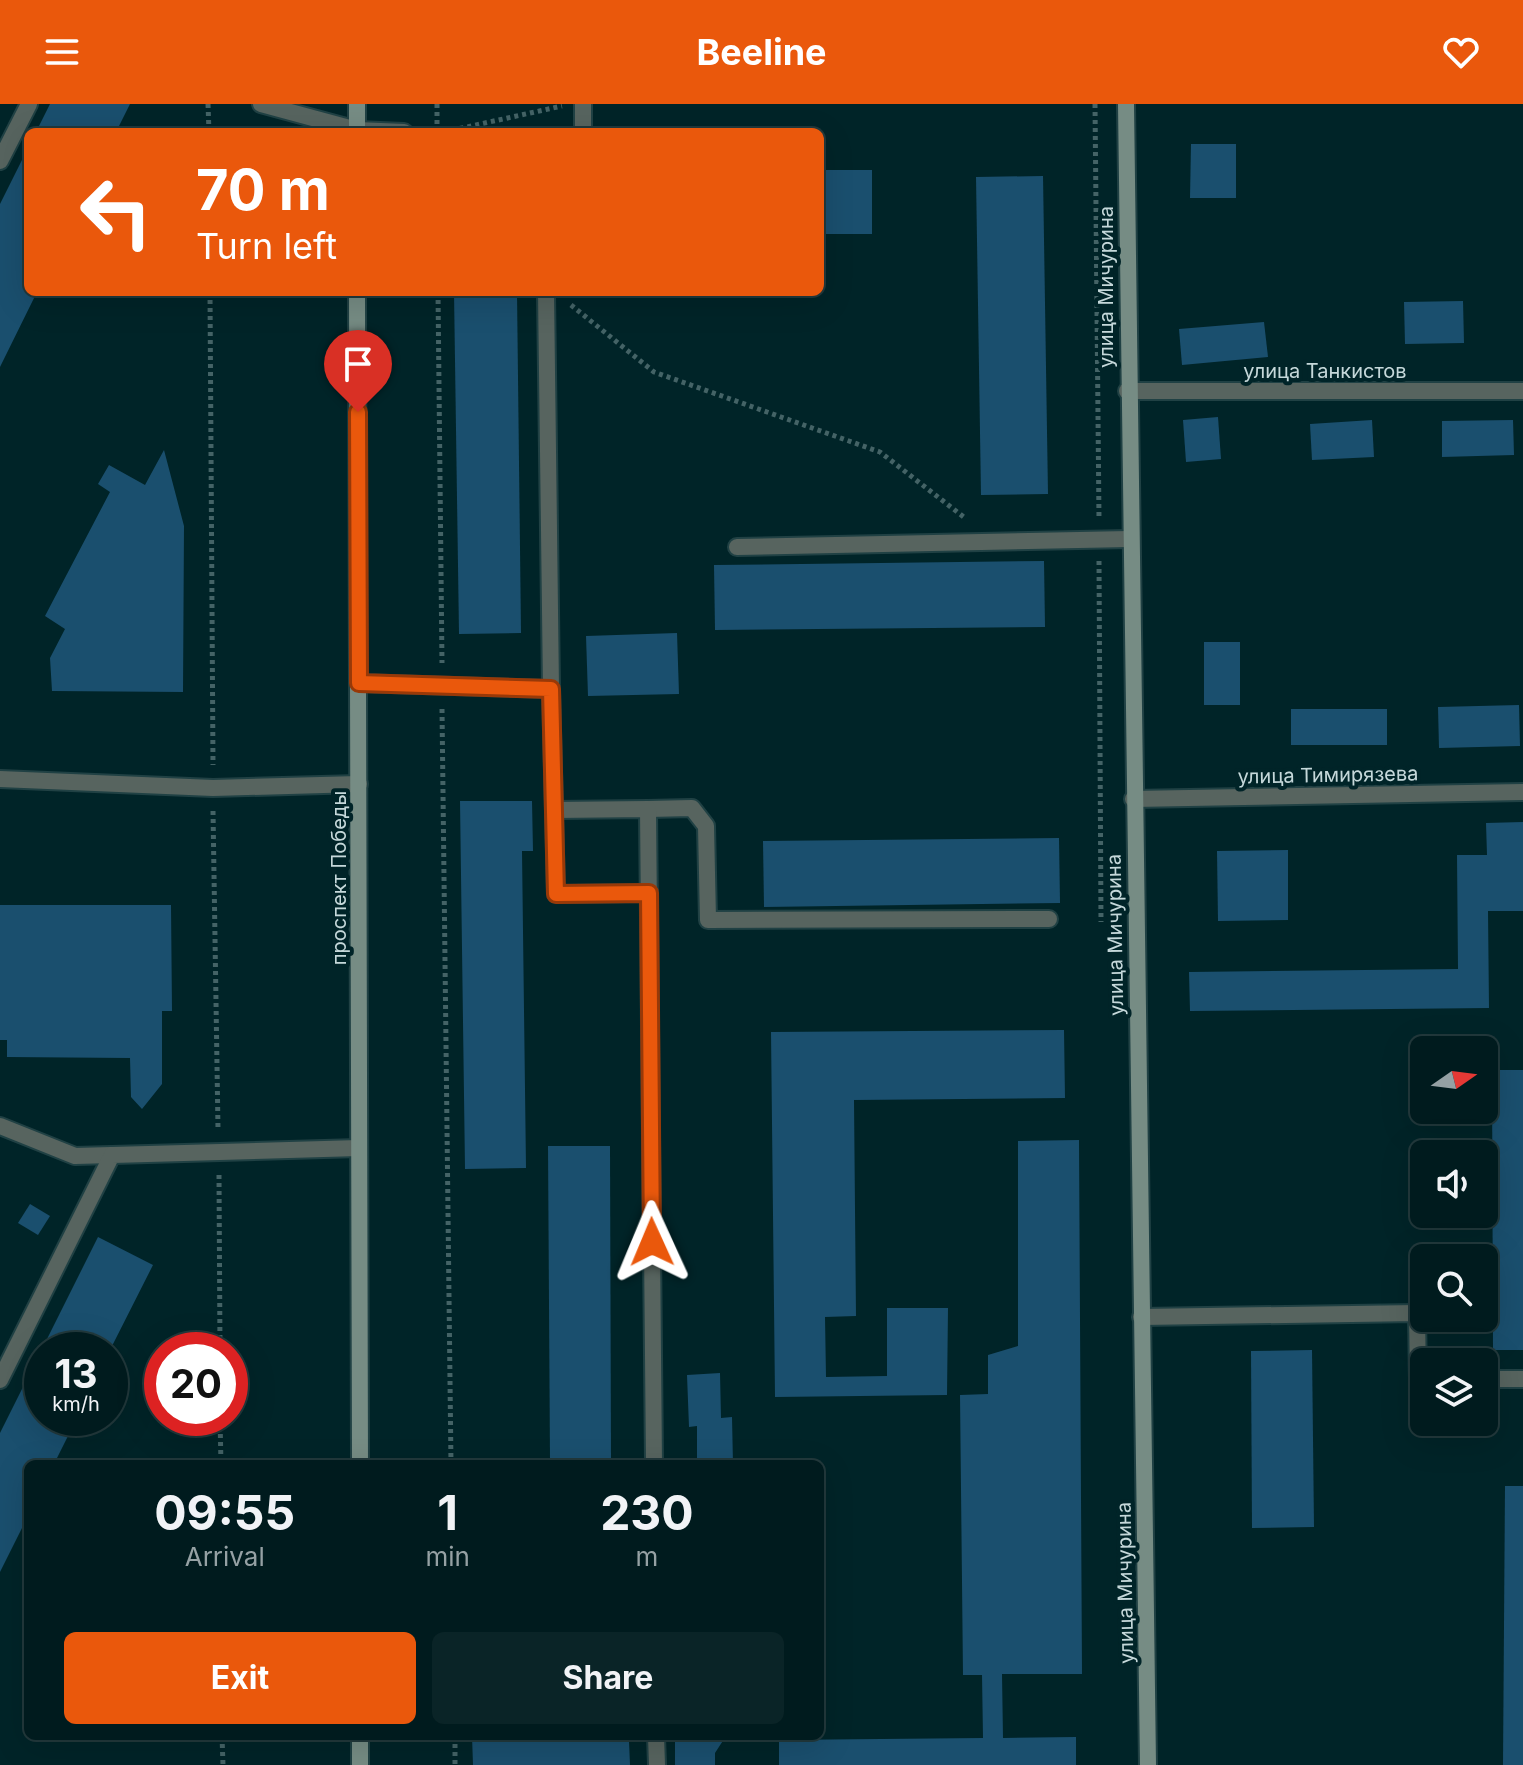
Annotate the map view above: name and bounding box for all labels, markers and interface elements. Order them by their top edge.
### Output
icon: menu [40,30,84,74]
text: Beeline [696,30,827,74]
icon: heart [1439,30,1483,74]
text: 70 m [196,156,330,224]
icon: left [64,160,168,264]
street label: улица Мичурина [1094,206,1118,368]
text: Turn left [196,224,337,268]
pin [324,330,392,412]
icon: arrive [336,342,380,386]
street label: улица Танкистов [1243,359,1407,383]
street label: улица Тимирязева [1237,761,1419,789]
street label: проспект Победы [327,791,351,965]
street label: улица Мичурина [1102,854,1128,1016]
north arrow [1410,1036,1498,1124]
map controls [1410,1036,1498,1436]
button: sound [1410,1140,1498,1228]
position arrow [610,1200,694,1284]
button: search [1410,1244,1498,1332]
speed limit sign: 20 [144,1332,248,1436]
button: layers [1410,1348,1498,1436]
text: 13 [54,1349,98,1398]
text: km/h [52,1392,100,1416]
text: 09:55 [154,1483,295,1542]
text: 1 [437,1483,458,1542]
text: 230 [600,1483,694,1542]
street label: улица Мичурина [1112,1502,1138,1664]
text: Arrival [185,1541,265,1572]
text: min [425,1541,470,1572]
text: m [636,1541,658,1572]
button: Exit [64,1632,416,1724]
button: Share [432,1632,784,1724]

